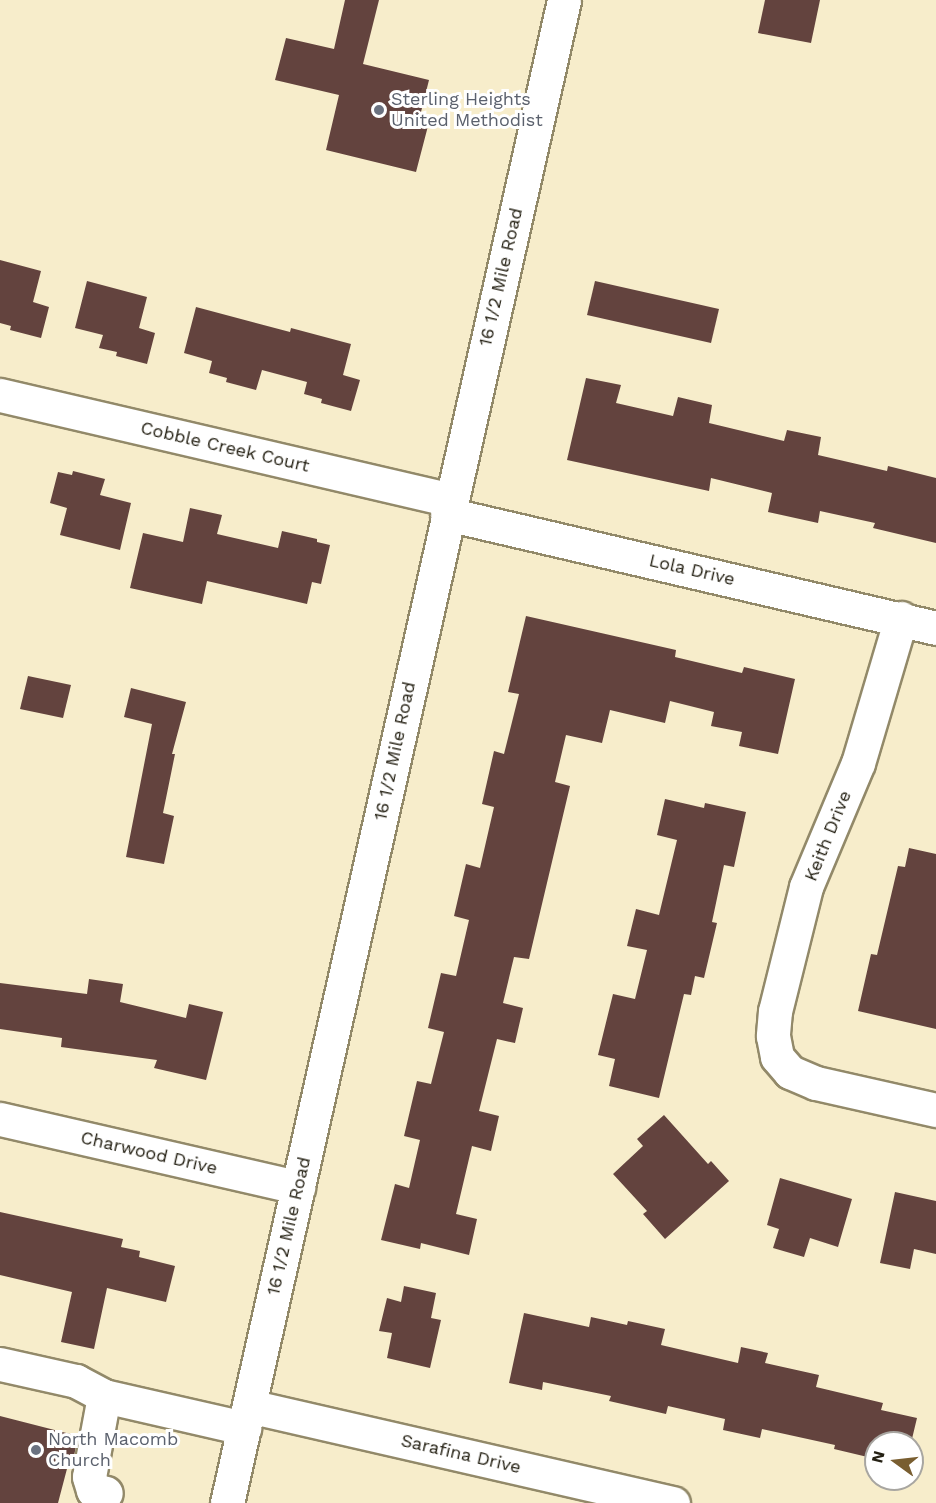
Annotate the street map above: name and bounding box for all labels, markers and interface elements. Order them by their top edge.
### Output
place label: Sterling Heights United Methodist [391,89,543,132]
marker: Sterling Heights United Methodist [372,103,386,117]
street label: 16 1/2 Mile Road [475,206,527,348]
street label: Cobble Creek Court [138,417,312,477]
street label: Lola Drive [647,550,737,590]
street label: 16 1/2 Mile Road [370,679,420,823]
street label: Keith Drive [800,788,856,884]
street label: Charwood Drive [79,1127,219,1179]
street label: 16 1/2 Mile Road [263,1155,315,1297]
place label: North Macomb Church [48,1429,178,1472]
street label: Sarafina Drive [399,1430,523,1478]
north arrow [864,1431,924,1491]
marker: North Macomb Church [29,1443,43,1457]
text: N [867,1449,889,1465]

